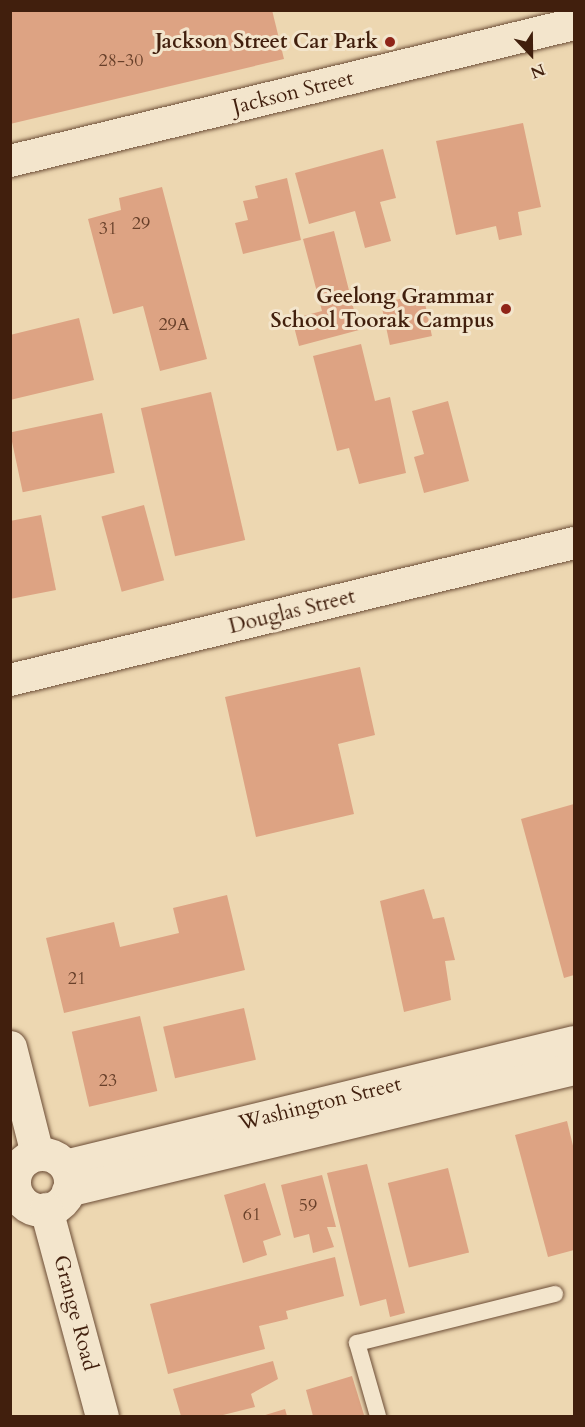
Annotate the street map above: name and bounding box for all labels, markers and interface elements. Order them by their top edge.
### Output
north arrow [501,24,561,84]
place label: Jackson Street Car Park [155,29,378,55]
marker: Jackson Street Car Park [383,35,397,49]
house number: 28-30 [99,50,143,72]
text: N [527,58,548,83]
street label: Jackson Street [230,66,356,120]
house number: 29 [132,213,150,235]
house number: 31 [99,218,117,240]
place label: Geelong Grammar School Toorak Campus [271,284,494,334]
marker: Geelong Grammar School Toorak Campus [499,302,513,316]
house number: 29A [158,314,190,336]
street label: Douglas Street [226,584,358,640]
house number: 21 [68,968,86,990]
house number: 23 [99,1070,117,1092]
street label: Washington Street [236,1072,404,1136]
house number: 59 [299,1195,317,1217]
house number: 61 [243,1204,261,1226]
street label: Grange Road [48,1253,102,1373]

